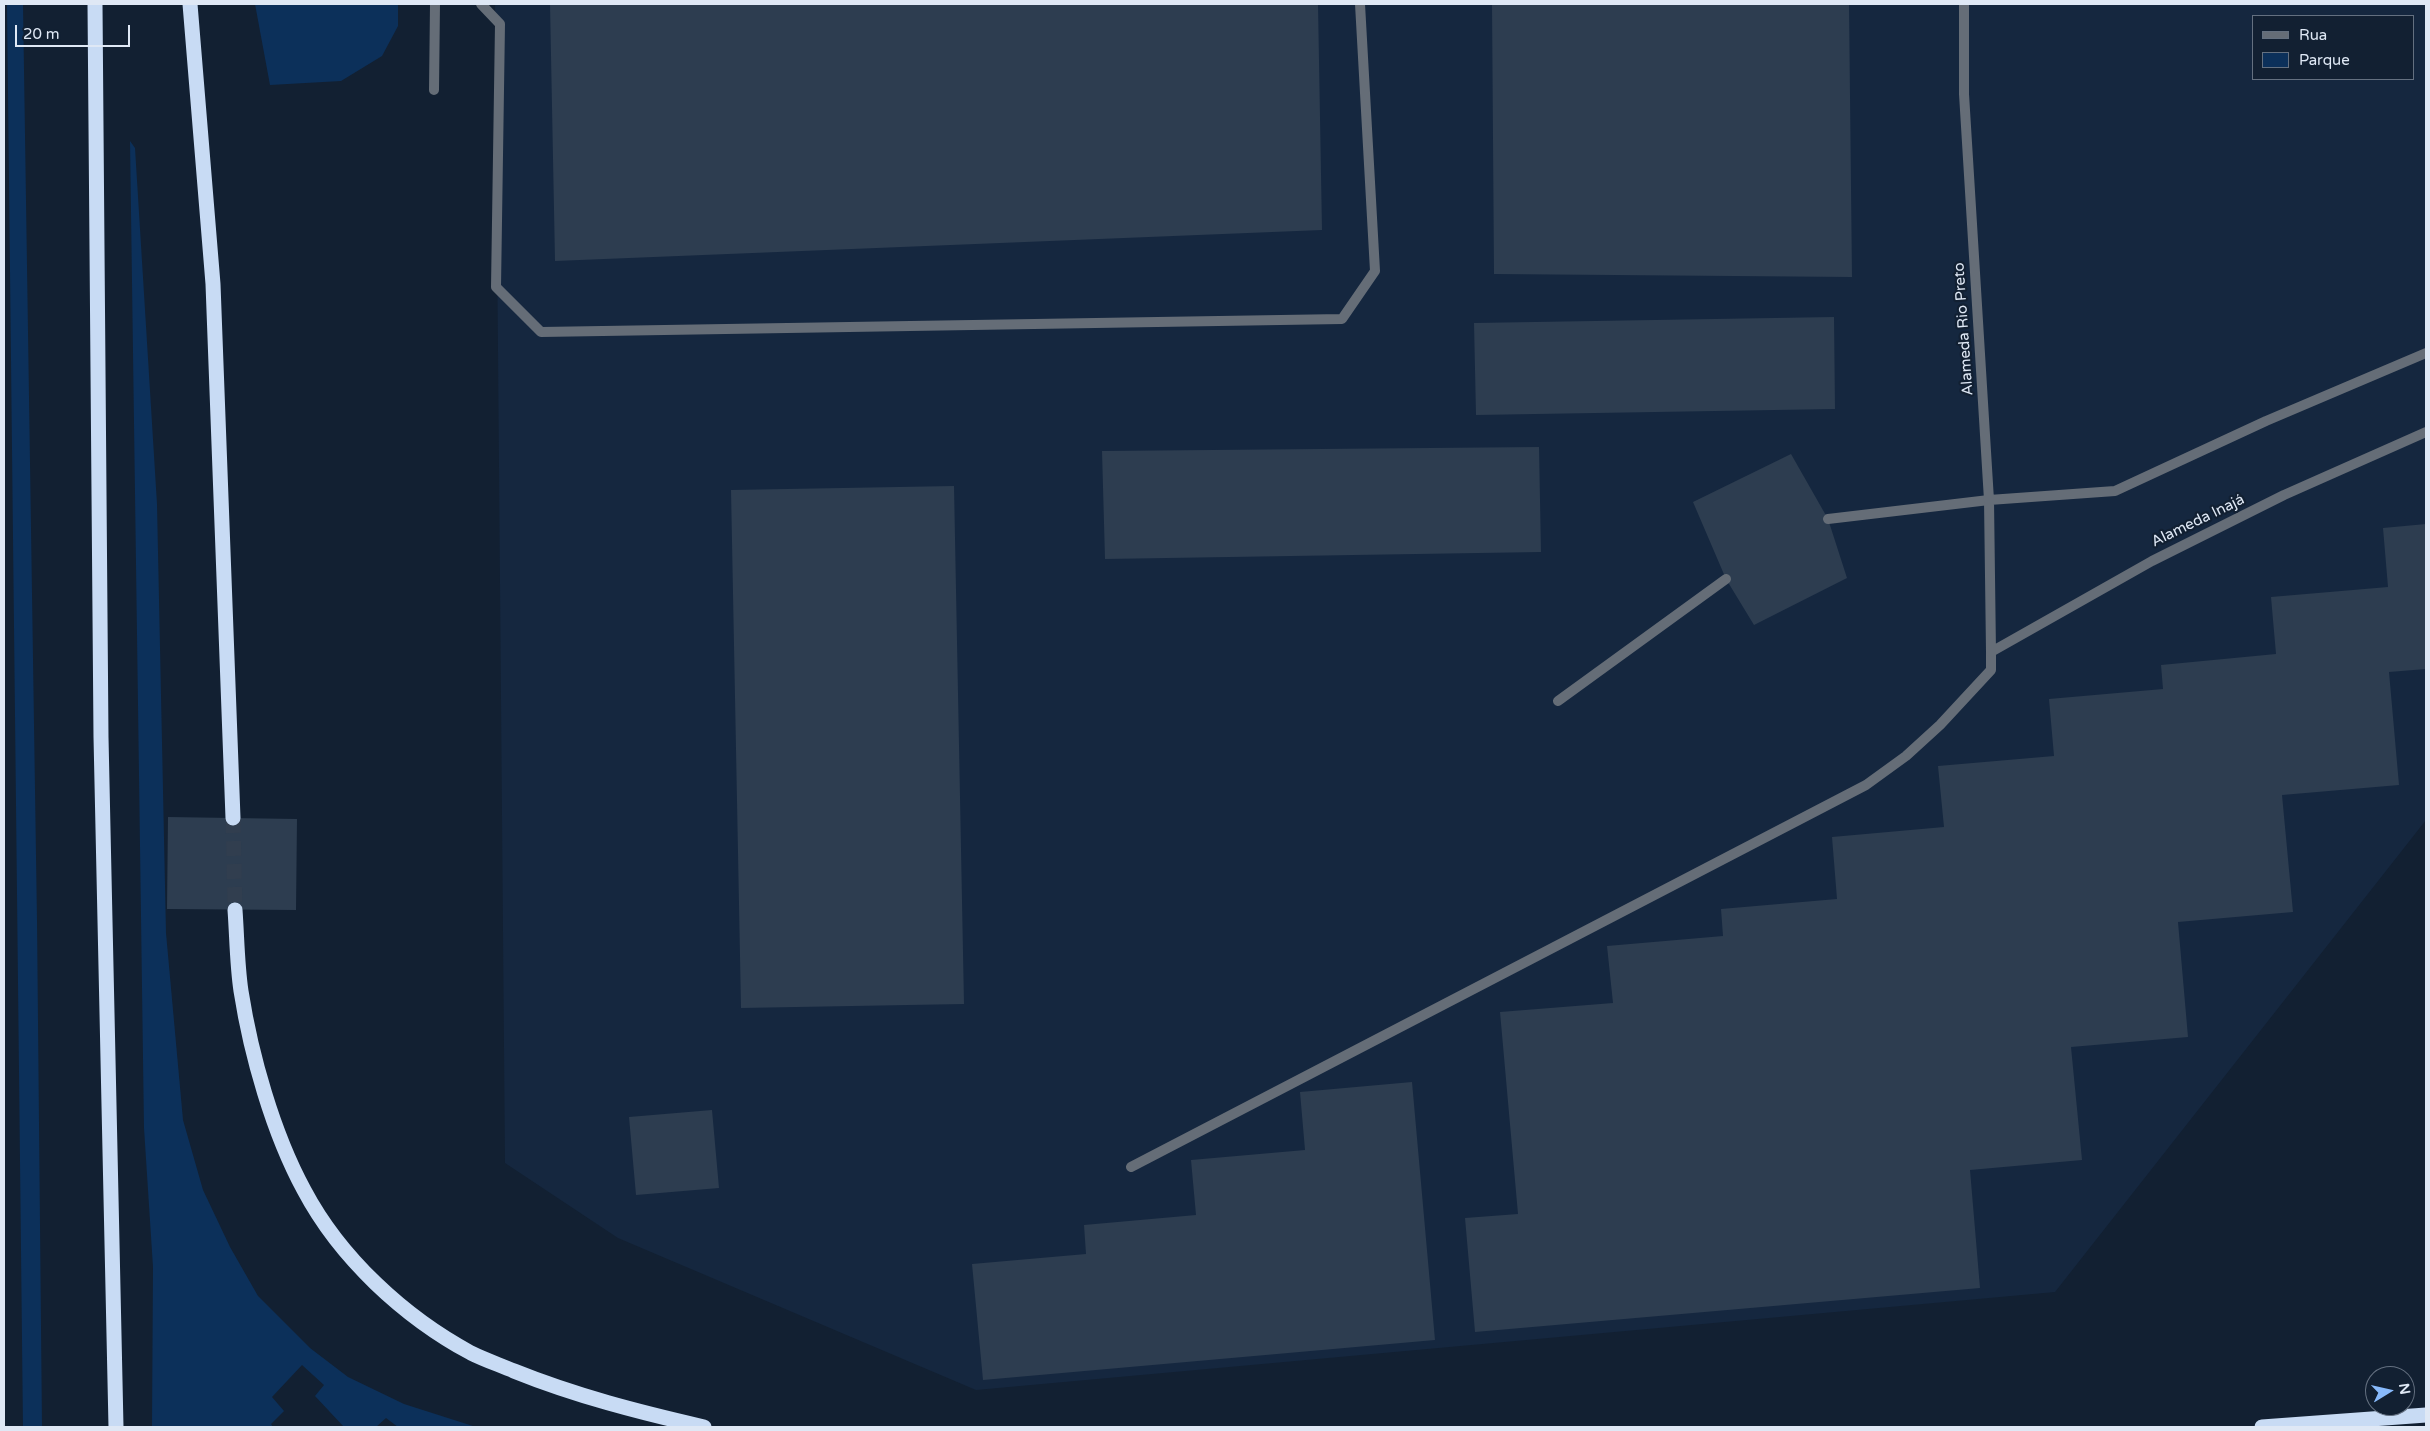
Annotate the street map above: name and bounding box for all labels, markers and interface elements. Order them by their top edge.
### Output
scale bar [18,15,132,47]
legend [2252,15,2415,80]
text: 20 m [23,25,60,43]
text: Rua [2299,26,2327,44]
text: Parque [2299,51,2350,69]
street label: Alameda Rio Preto [1950,262,1978,396]
street label: Alameda Inajá [2149,491,2247,551]
north arrow [2365,1366,2415,1416]
text: N [2395,1382,2414,1396]

